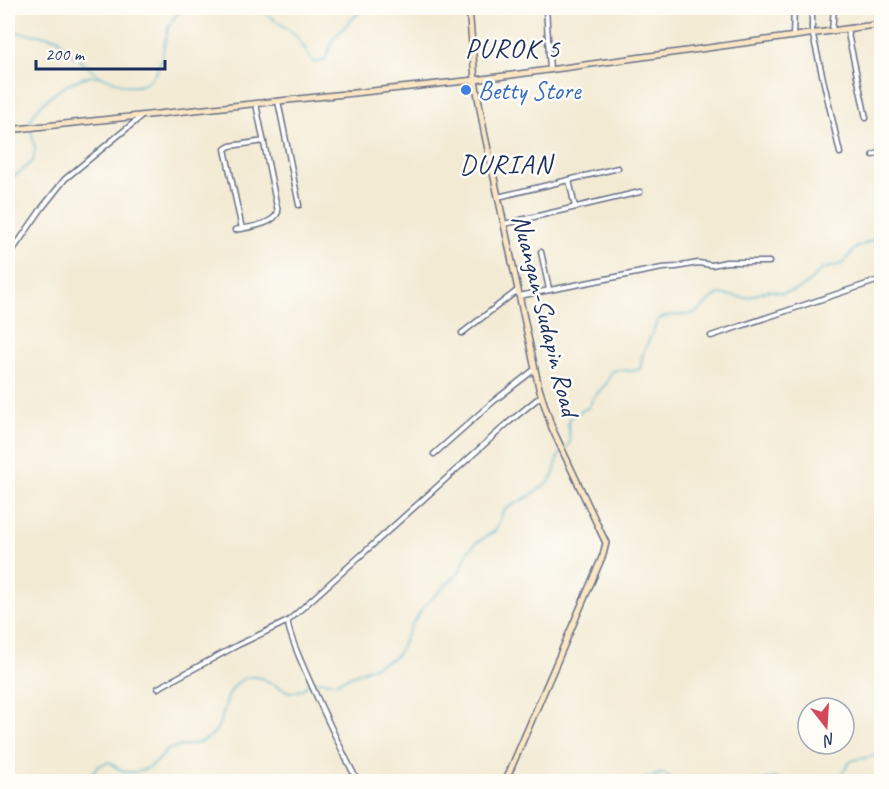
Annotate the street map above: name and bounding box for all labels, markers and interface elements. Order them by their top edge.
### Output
district label: PUROK 5 [465,31,561,65]
scale bar [36,33,165,71]
text: 200 m [45,43,86,65]
place label: Betty Store [478,74,582,107]
marker: Betty Store [459,83,473,97]
district label: DURIAN [460,147,555,181]
street label: Nuangan-Sudapin Road [505,211,587,423]
north arrow [796,696,856,756]
text: N [819,728,838,751]

